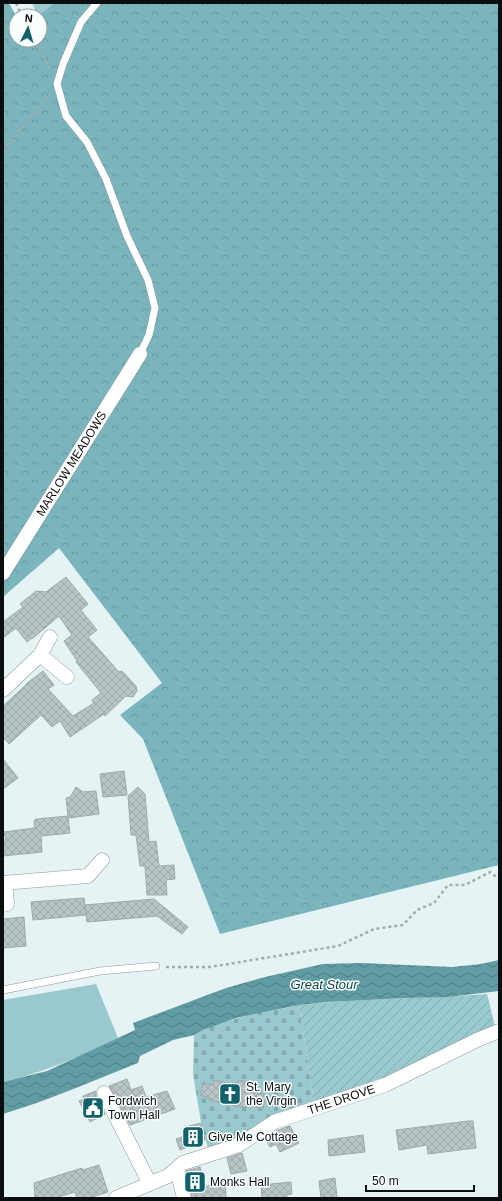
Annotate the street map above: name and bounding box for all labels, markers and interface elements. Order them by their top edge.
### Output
north arrow [8,8,48,48]
text: N [24,12,33,24]
street label: MARLOW MEADOWS [33,409,109,519]
water label: Great Stour [290,977,358,992]
place label: St. Mary the Virgin [246,1080,296,1108]
church icon: St. Mary the Virgin [217,1081,243,1107]
street label: THE DROVE [306,1082,377,1117]
place label: Fordwich Town Hall [108,1094,160,1122]
public building icon: Fordwich Town Hall [80,1095,106,1121]
building icon: Give Me Cottage [180,1124,206,1150]
place label: Give Me Cottage [208,1130,298,1144]
scale bar [366,1167,474,1193]
building icon: Monks Hall [182,1169,208,1195]
text: 50 m [372,1174,399,1188]
place label: Monks Hall [210,1175,269,1189]

